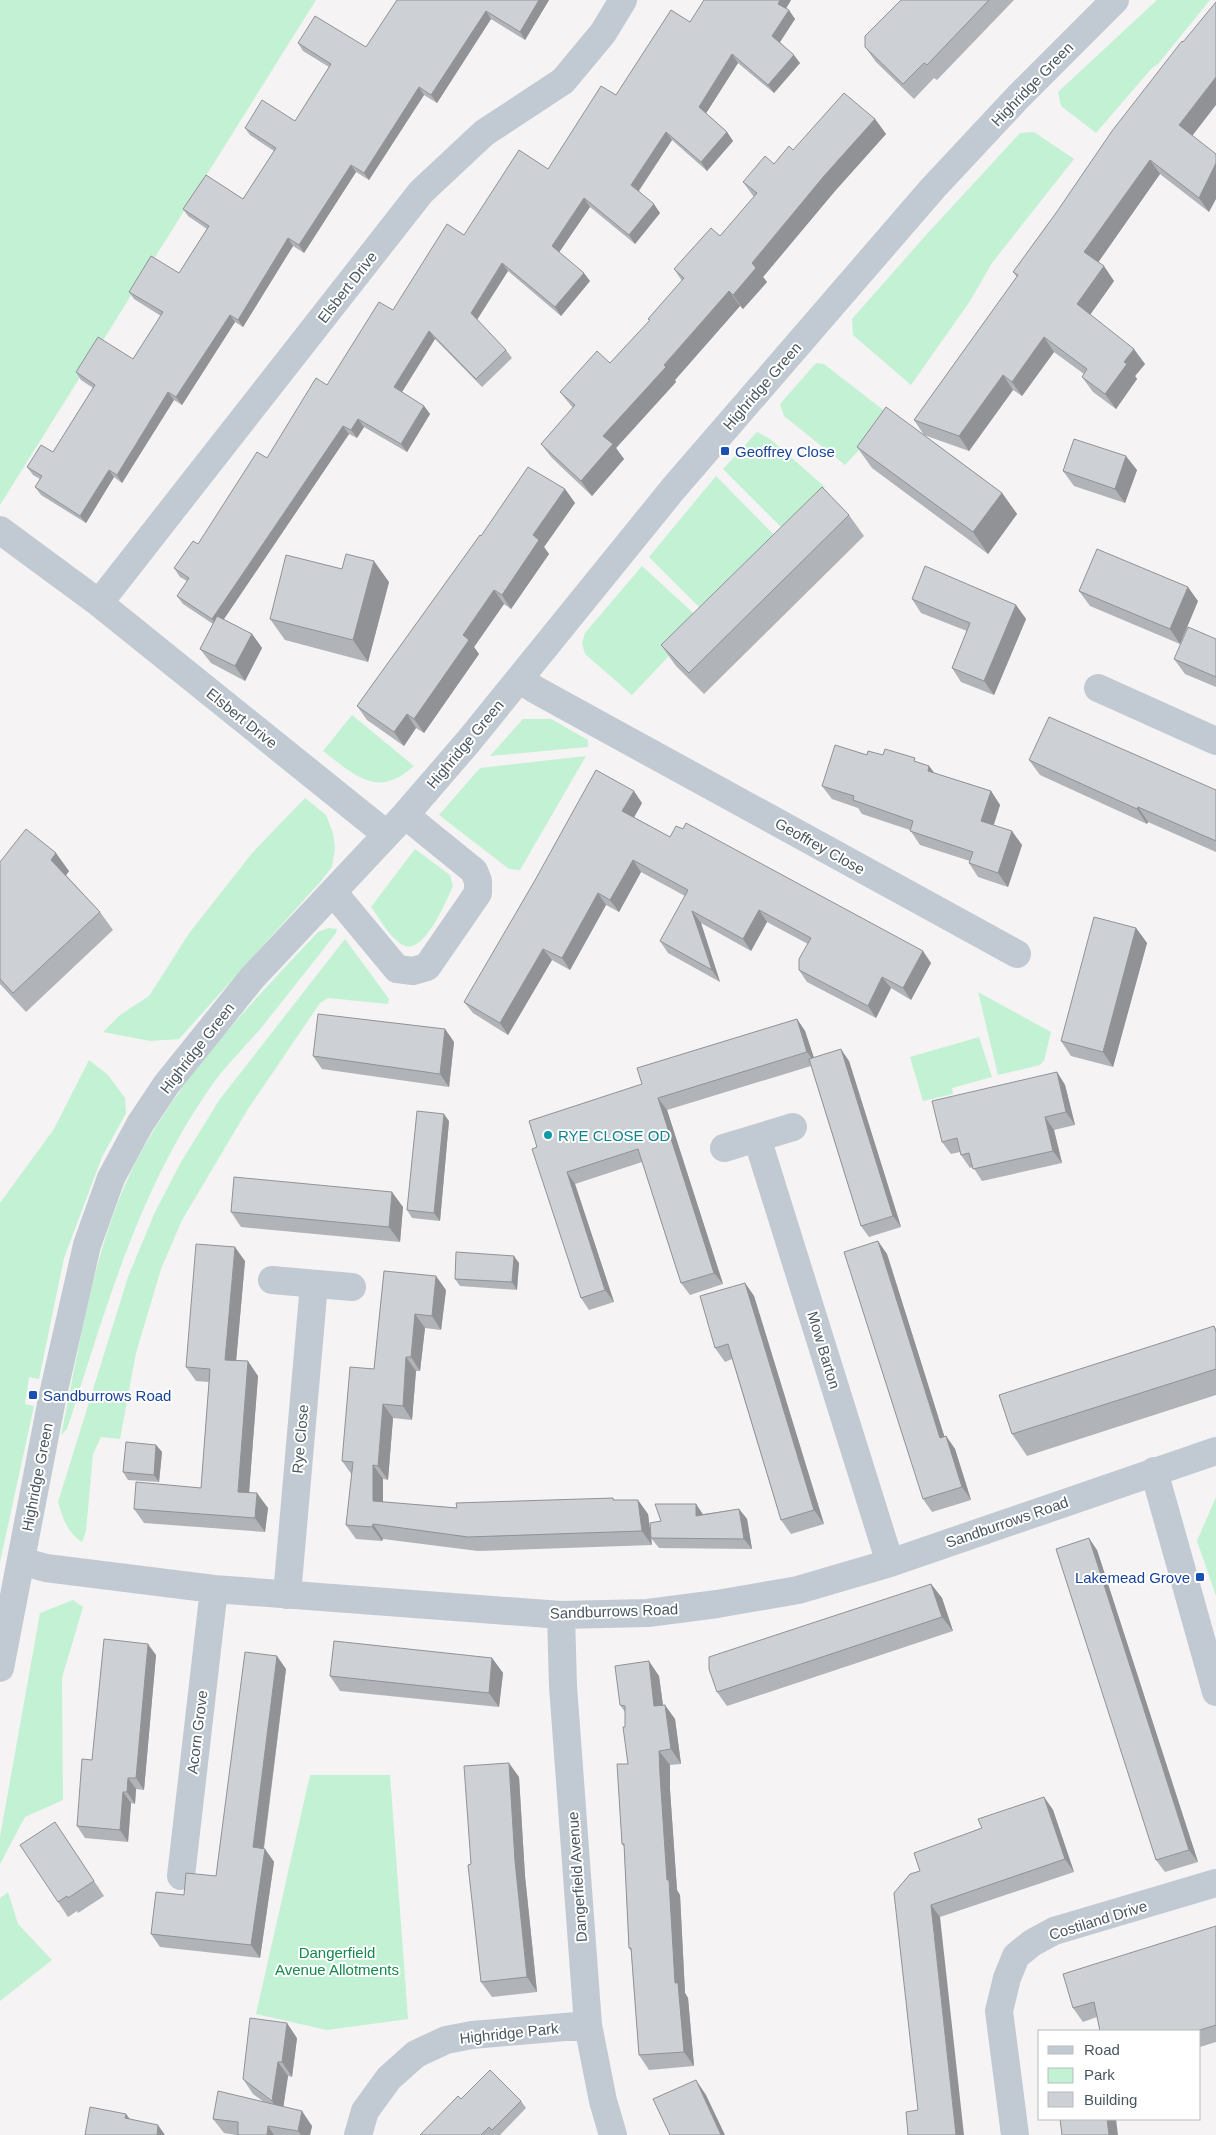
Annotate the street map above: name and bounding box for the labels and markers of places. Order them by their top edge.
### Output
place label: Geoffrey Close [735,443,835,460]
marker: Geoffrey Close [719,445,731,457]
place label: RYE CLOSE OD [558,1127,670,1144]
marker: RYE CLOSE OD [542,1129,554,1141]
place label: Sandburrows Road [43,1387,171,1404]
marker: Sandburrows Road [27,1389,39,1401]
place label: Lakemead Grove [1075,1569,1190,1586]
marker: Lakemead Grove [1194,1571,1206,1583]

